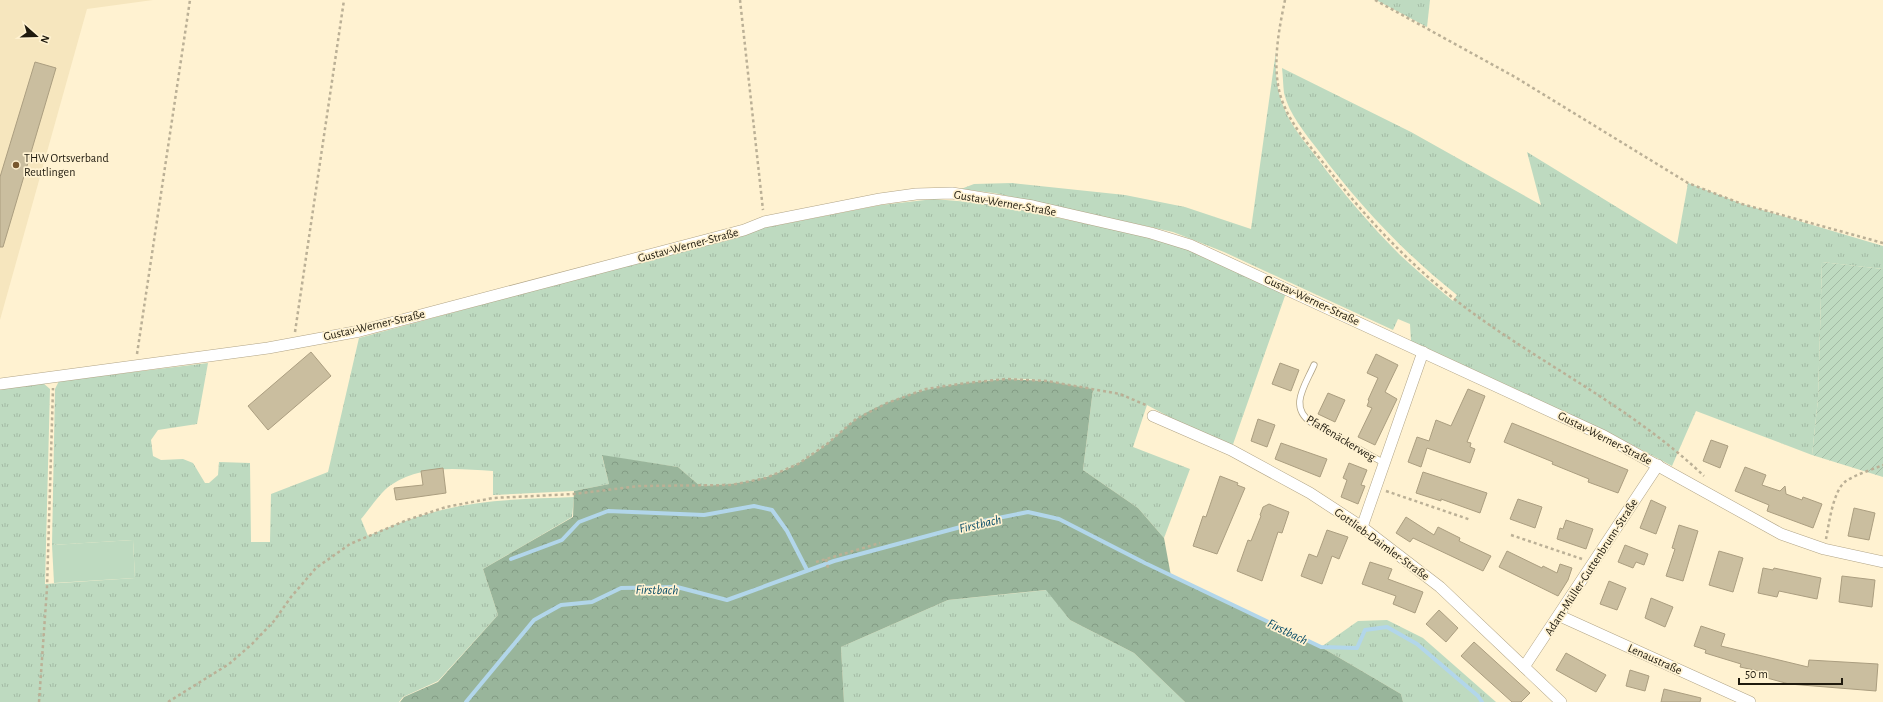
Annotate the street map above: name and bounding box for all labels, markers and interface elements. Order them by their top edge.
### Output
north arrow [16,16,56,56]
text: N [38,34,51,45]
place label: THW Ortsverband Reutlingen [24,152,109,178]
marker: THW Ortsverband Reutlingen [11,160,21,170]
street label: Gustav-Werner-Straße [953,188,1057,218]
street label: Gustav-Werner-Straße [636,226,740,264]
street label: Gustav-Werner-Straße [1263,273,1361,327]
street label: Gustav-Werner-Straße [322,308,426,342]
street label: Gustav-Werner-Straße [1556,409,1654,467]
street label: Pfaffenäckerweg [1304,413,1378,463]
street label: Adam-Müller-Guttenbrunn-Straße [1542,496,1640,638]
street label: Gottlieb-Daimler-Straße [1332,506,1432,582]
water label: Firstbach [958,513,1003,536]
water label: Firstbach [635,584,678,597]
water label: Firstbach [1265,617,1309,648]
street label: Lenaustraße [1626,642,1684,676]
scale bar [1739,660,1842,686]
text: 50 m [1745,668,1768,680]

